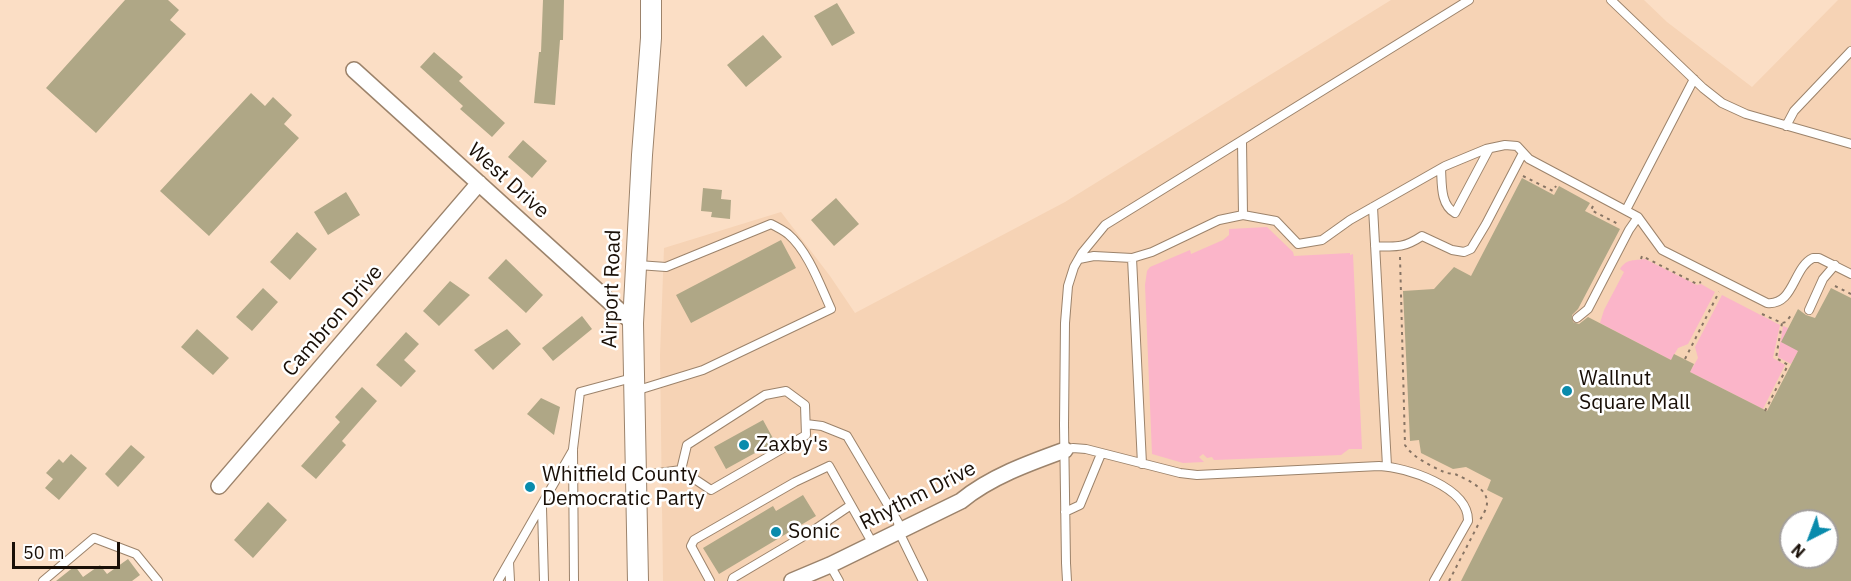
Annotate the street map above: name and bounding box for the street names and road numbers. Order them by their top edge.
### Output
street label: West Drive [462,138,554,224]
street label: Airport Road [597,229,627,349]
street label: Cambron Drive [278,260,388,382]
street label: Rhythm Drive [856,456,980,536]

